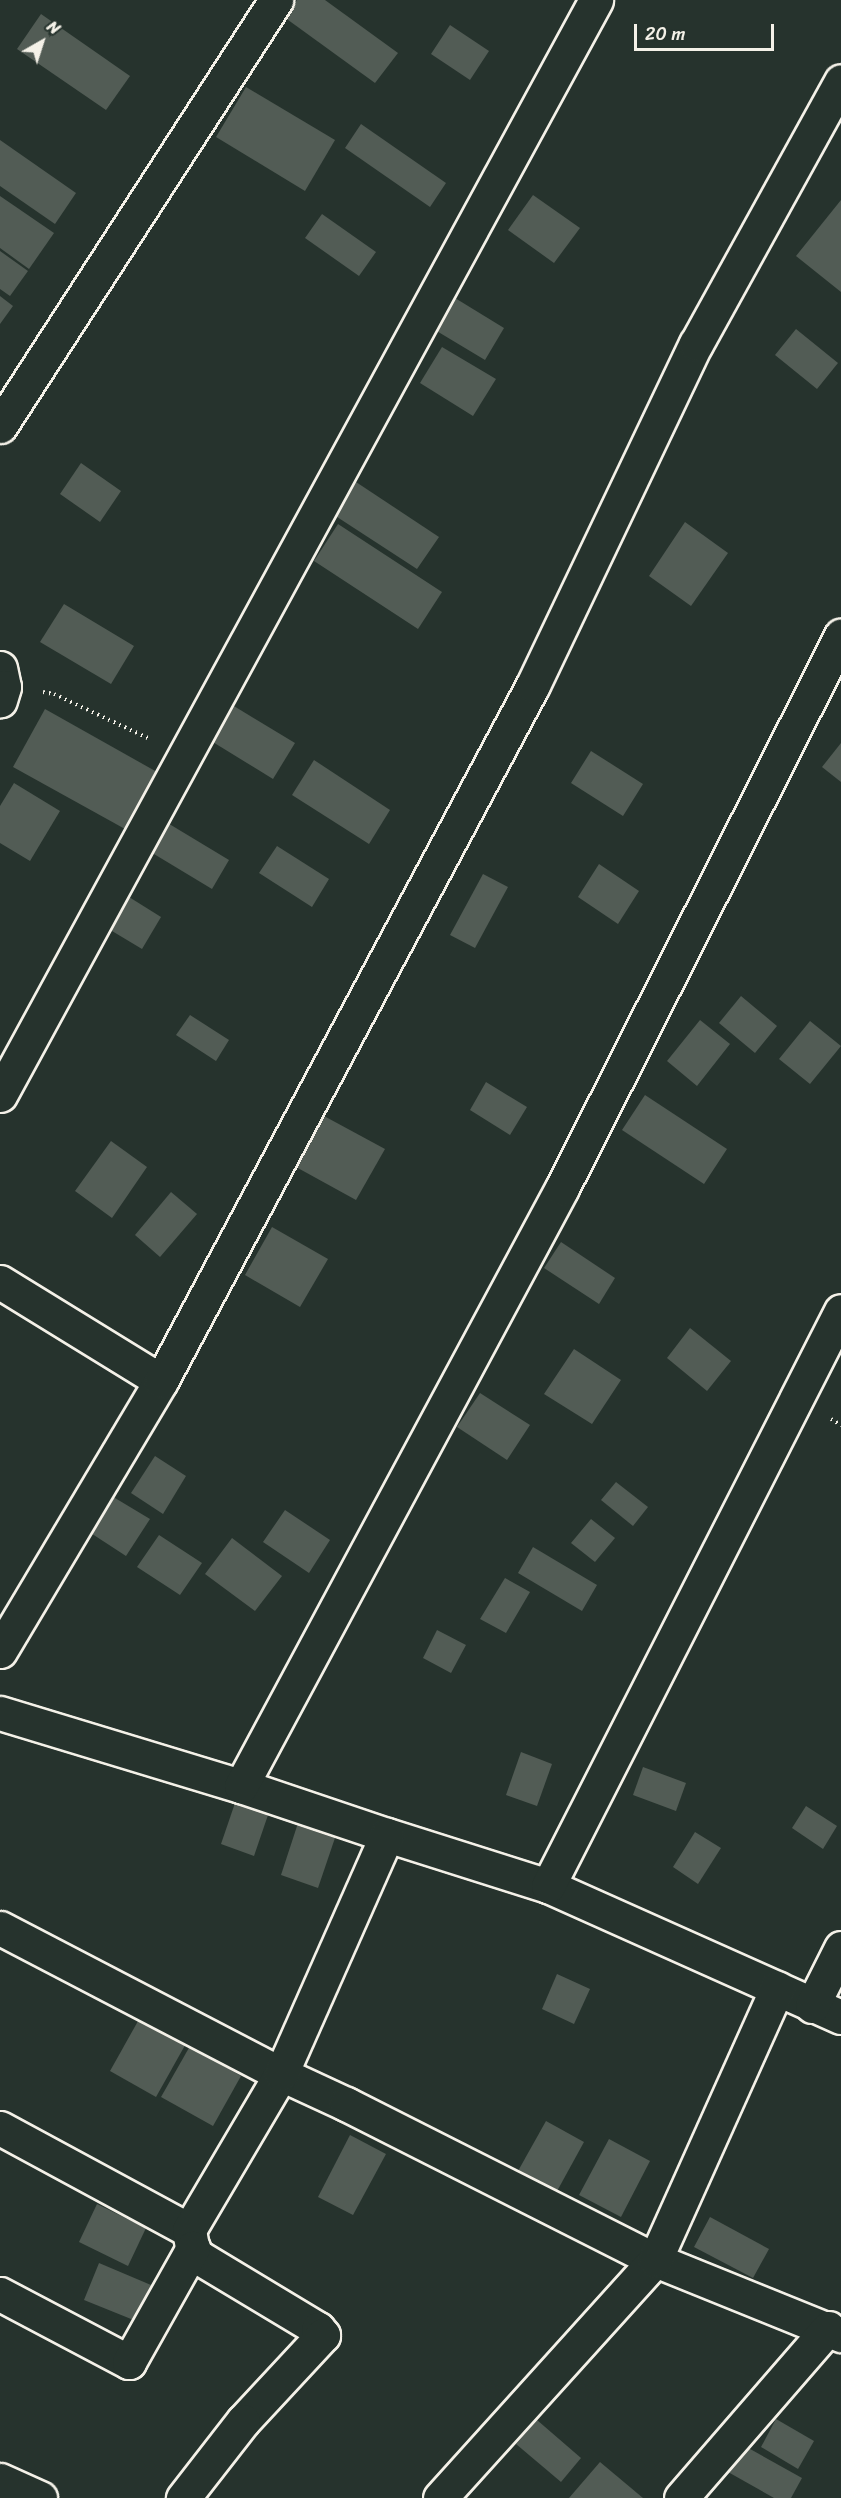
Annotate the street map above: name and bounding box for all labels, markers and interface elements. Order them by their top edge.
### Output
north arrow [12,12,72,72]
scale bar [637,12,776,50]
text: N [40,13,67,42]
text: 20 m [645,18,685,50]

